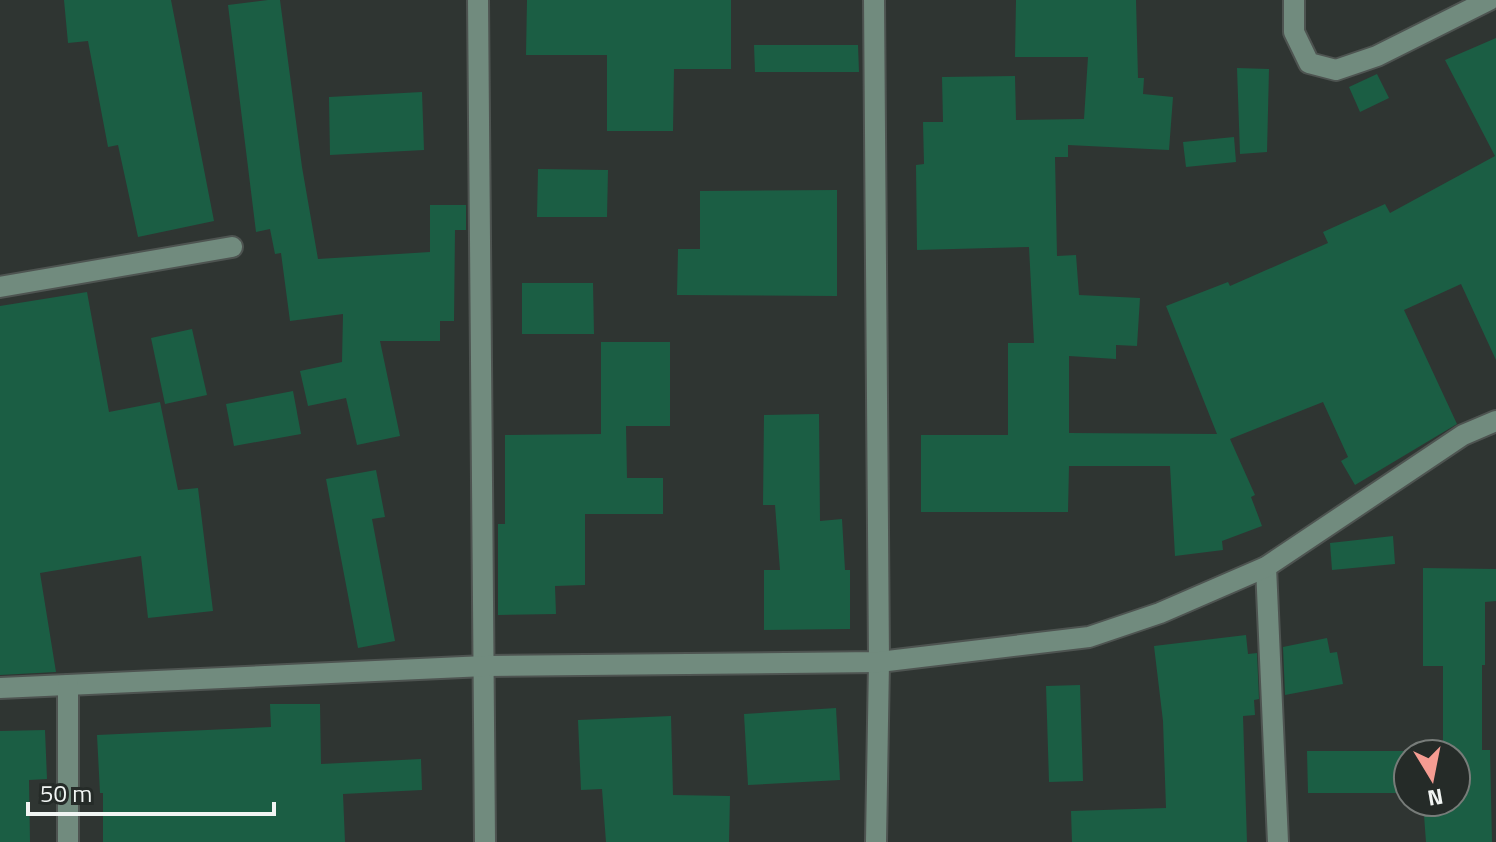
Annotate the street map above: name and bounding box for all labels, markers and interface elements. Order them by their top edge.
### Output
north arrow [1392,738,1472,818]
scale bar [28,766,274,816]
text: 50 m [40,775,92,811]
text: N [1425,780,1446,816]

